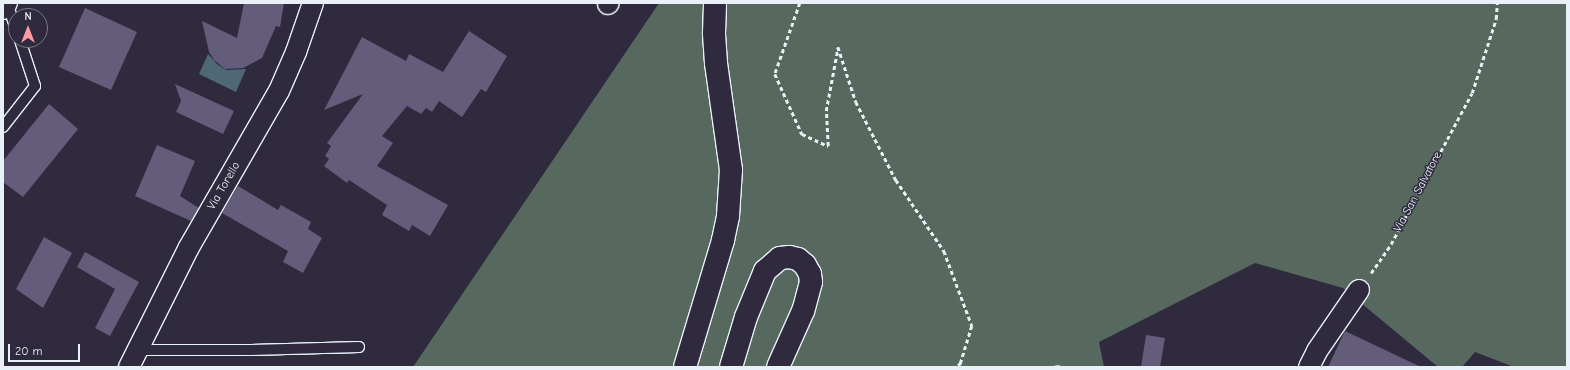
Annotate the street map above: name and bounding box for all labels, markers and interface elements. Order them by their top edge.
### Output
north arrow [8,8,48,48]
text: N [24,10,32,23]
street label: Via San Salvatore [1391,149,1445,235]
street label: Via Torello [205,159,243,213]
scale bar [10,336,82,362]
text: 20 m [15,344,43,358]

